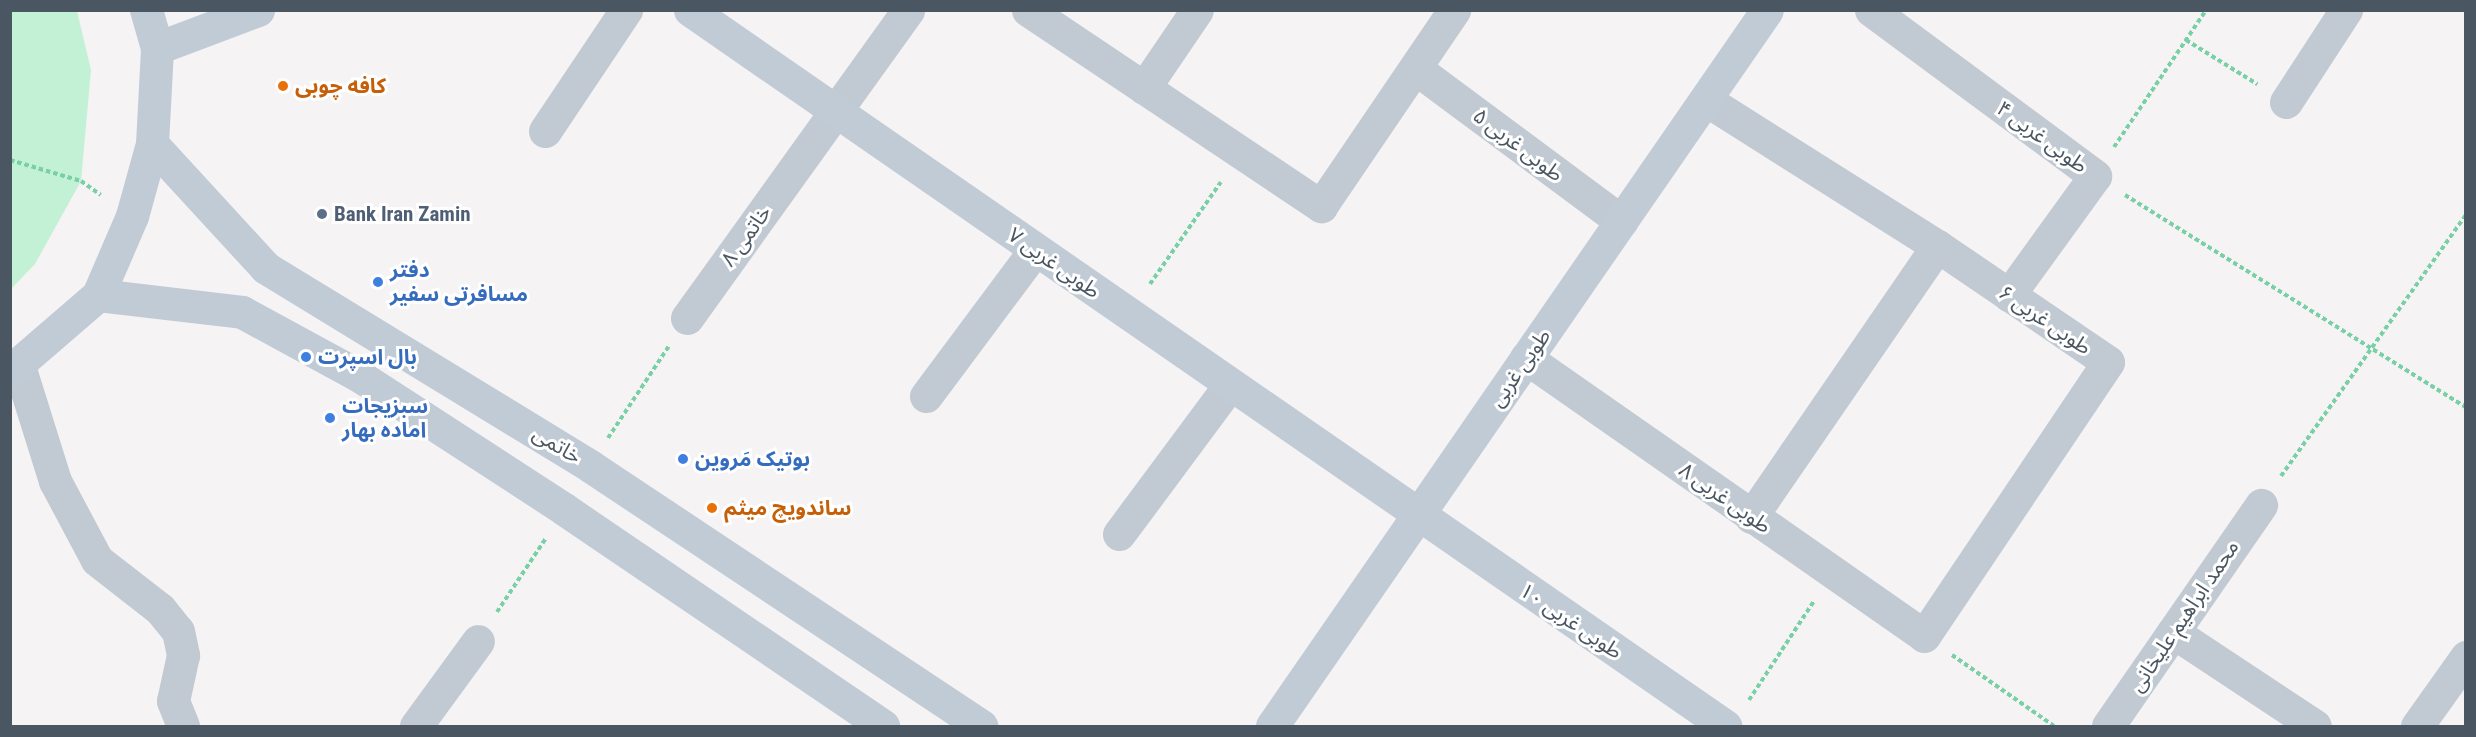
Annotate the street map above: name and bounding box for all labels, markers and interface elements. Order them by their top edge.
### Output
place label: کافه چوبی [295,73,386,99]
marker: کافه چوبی [276,79,290,93]
street label: طوبی غربی ۴ [1992,96,2092,178]
street label: طوبی غربی ۵ [1468,103,1568,187]
place label: Bank Iran Zamin [334,201,471,227]
street label: خاتمی ۸ [715,201,777,271]
marker: Bank Iran Zamin [315,207,329,221]
street label: طوبی غربی ۷ [1003,222,1105,304]
place label: دفتر مسافرتی سفیر [390,257,528,307]
marker: دفتر مسافرتی سفیر [371,275,385,289]
street label: طوبی غربی ۶ [1994,280,2096,360]
street label: طوبی غربی [1484,324,1556,412]
place label: بال اسپرت [318,344,417,370]
marker: بال اسپرت [299,350,313,364]
place label: سبزیجات اماده بهار [342,393,428,443]
marker: سبزیجات اماده بهار [323,411,337,425]
street label: خاتمی [528,421,586,469]
place label: بوتیک مَروین [695,446,810,472]
marker: بوتیک مَروین [676,452,690,466]
street label: طوبی غربی ۸ [1674,457,1776,539]
place label: ساندویچ میثم [724,495,851,521]
marker: ساندویچ میثم [705,501,719,515]
street label: محمد ابراهیم علیخانی [2124,535,2244,697]
street label: طوبی غربی ۱۰ [1515,577,1627,665]

